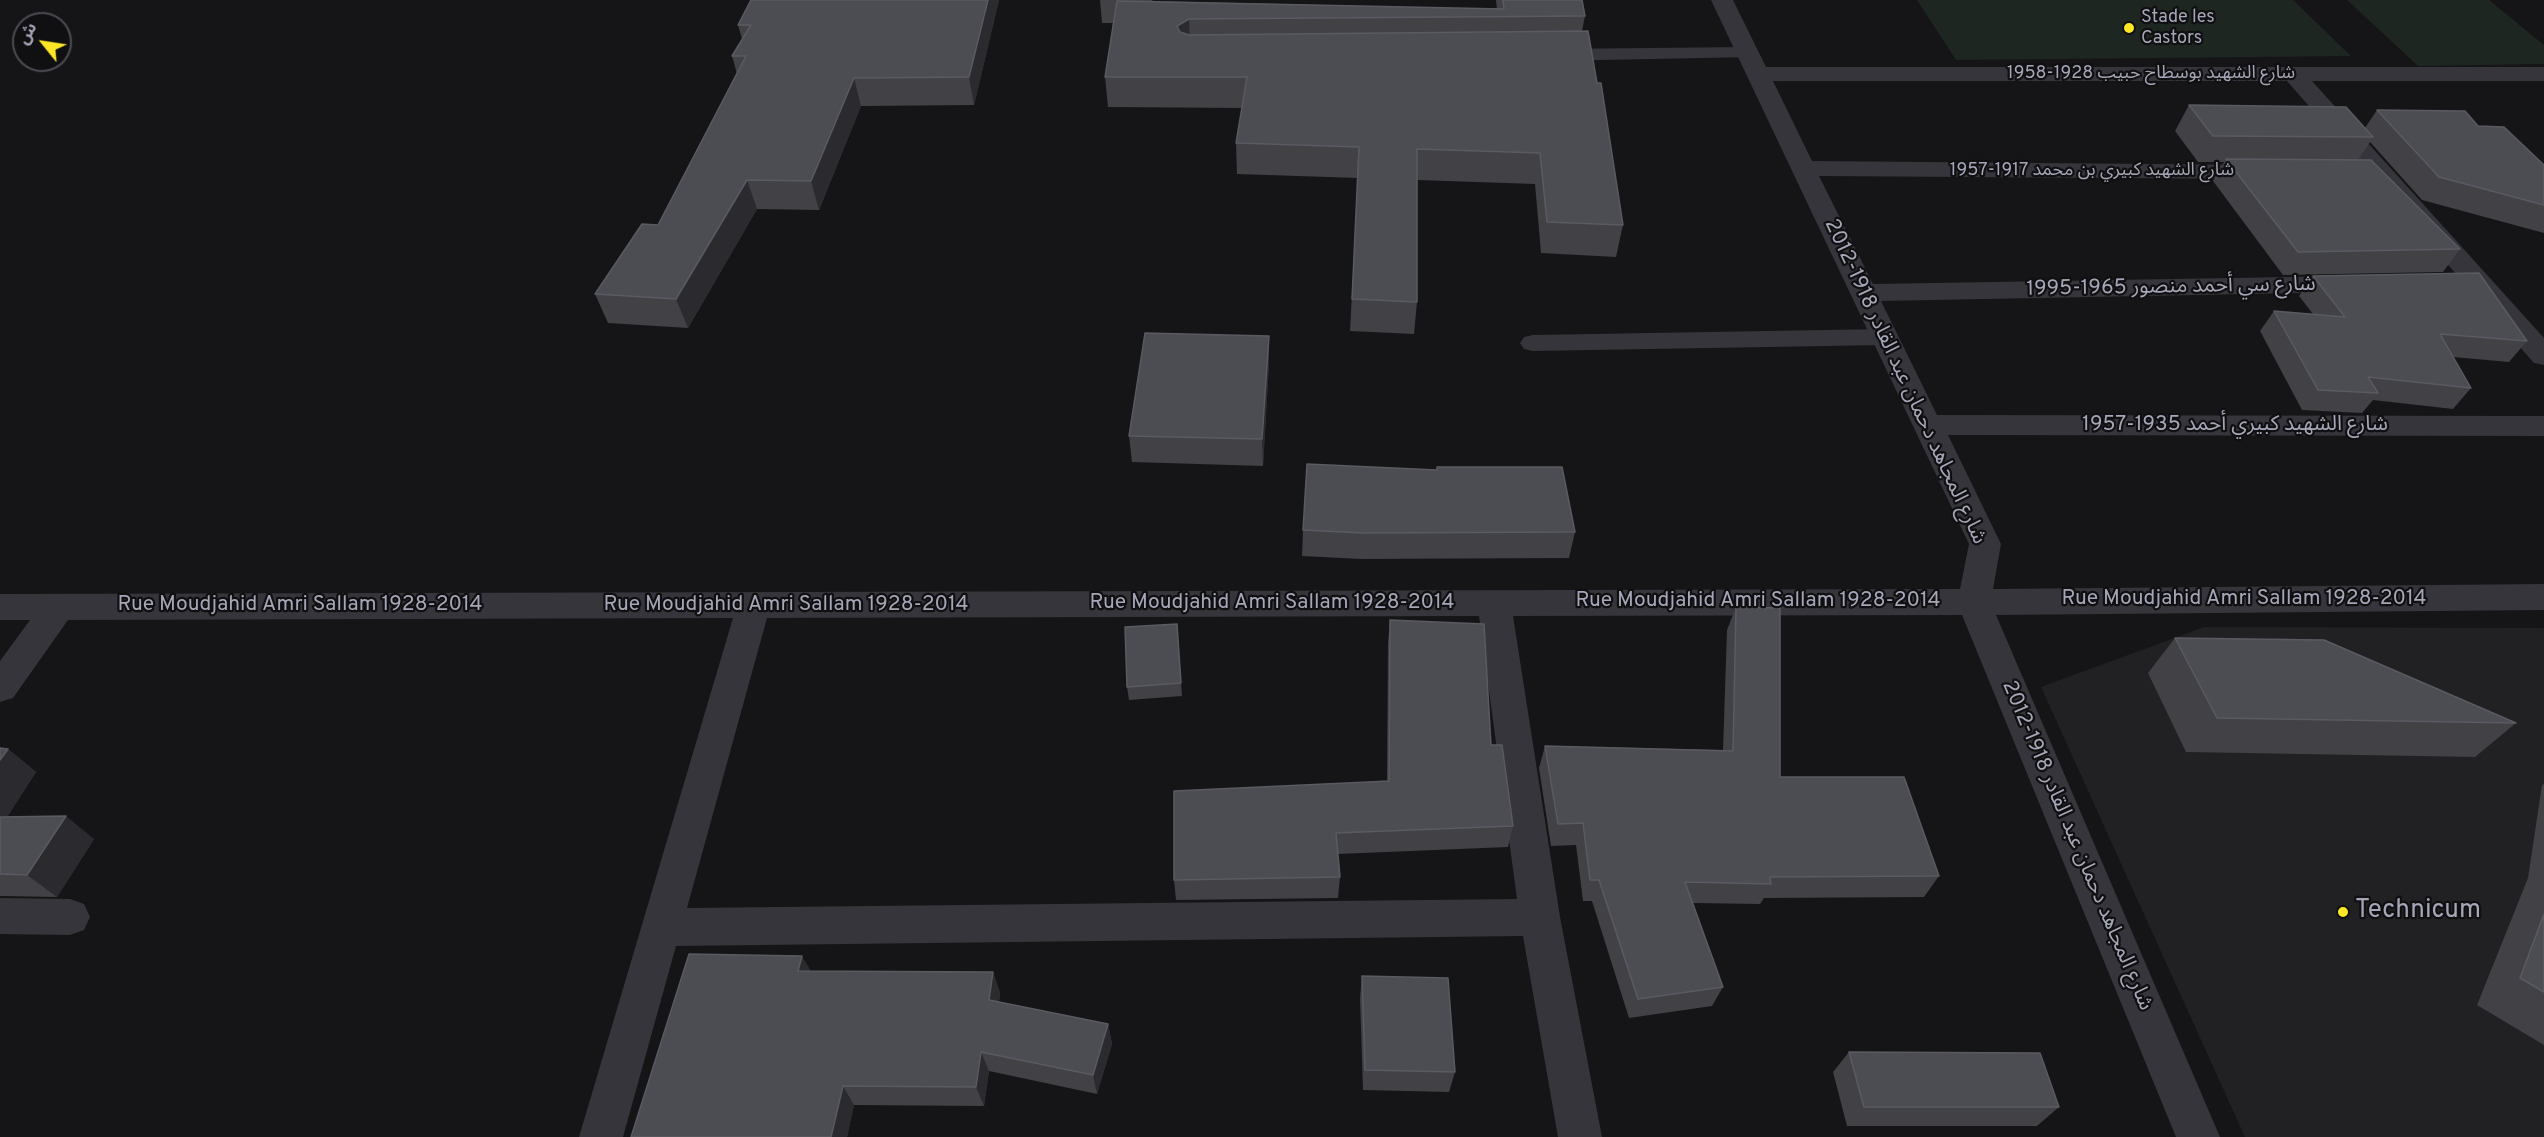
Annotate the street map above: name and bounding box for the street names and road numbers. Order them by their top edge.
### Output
street label: شارع الشهيد بوسطاح حبيب 1928-1958 [2007,63,2295,85]
street label: شارع الشهيد كبيري بن محمد 1917-1957 [1950,160,2234,182]
street label: شارع المجاهد دحمان عبد القادر 1918-2012 [1817,215,1991,549]
street label: شارع سي أحمد منصور 1965-1995 [2026,273,2316,303]
street label: شارع الشهيد كبيري أحمد 1935-1957 [2082,413,2388,439]
street label: Rue Moudjahid Amri Sallam 1928-2014 [2061,587,2427,613]
street label: Rue Moudjahid Amri Sallam 1928-2014 [1575,589,1941,615]
street label: Rue Moudjahid Amri Sallam 1928-2014 [1089,591,1455,617]
street label: Rue Moudjahid Amri Sallam 1928-2014 [117,593,483,619]
street label: Rue Moudjahid Amri Sallam 1928-2014 [603,593,969,619]
street label: شارع المجاهد دحمان عبد القادر 1918-2012 [1995,677,2157,1015]

